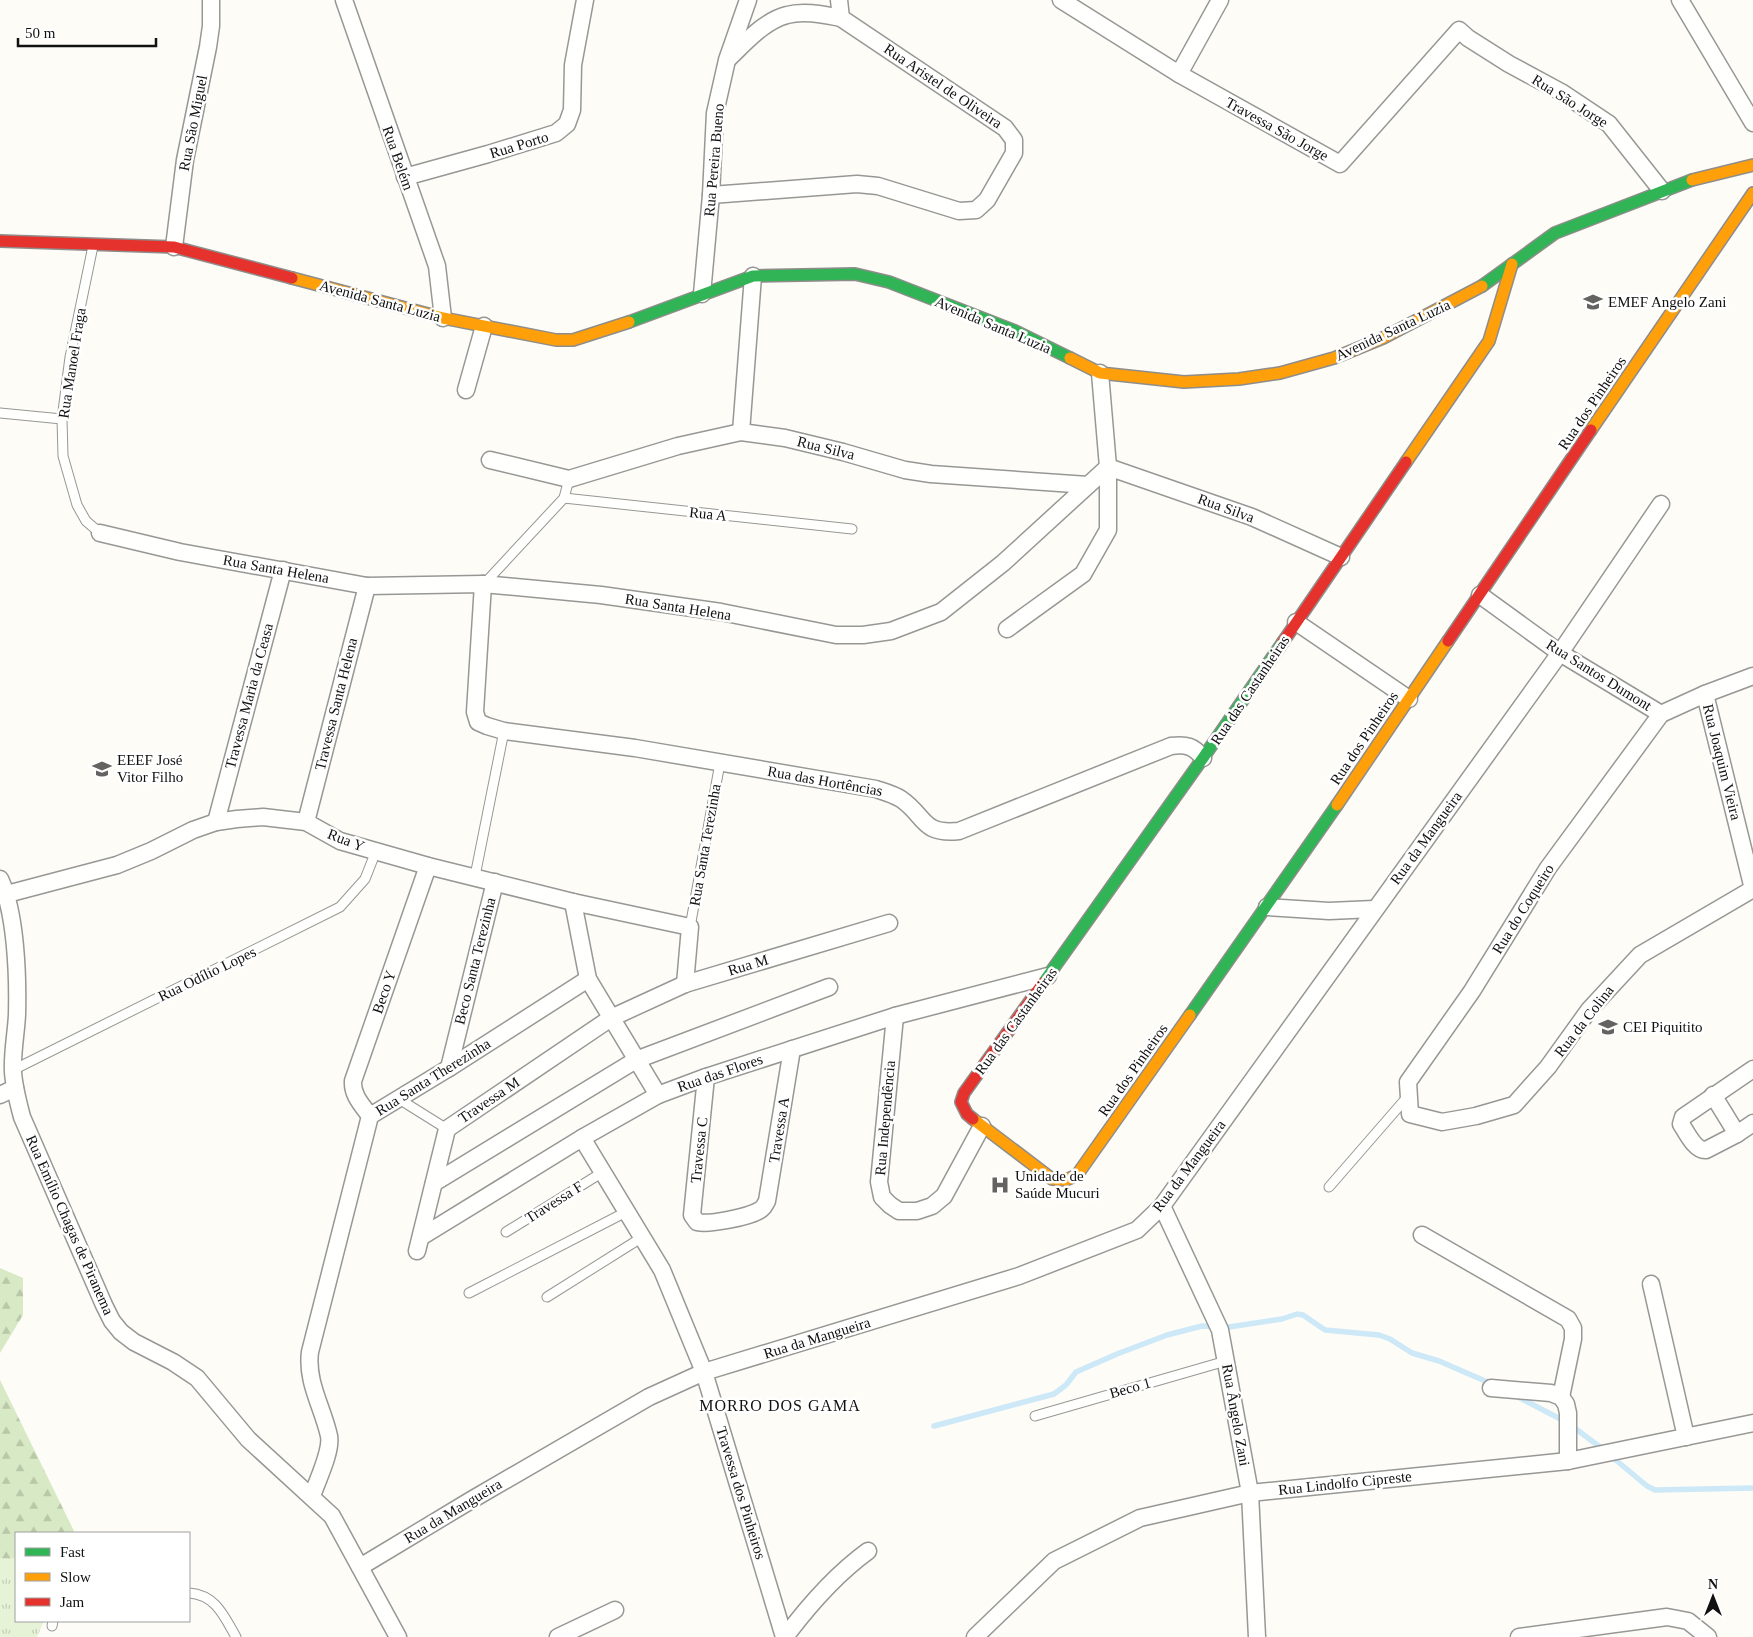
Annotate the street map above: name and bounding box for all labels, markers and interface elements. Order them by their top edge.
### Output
scale bar [18,15,155,47]
text: 50 m [25,25,56,41]
street label: Rua Aristel de Oliveira [881,41,1005,132]
street label: Rua São Jorge [1529,71,1611,131]
street label: Rua São Miguel [176,74,210,172]
street label: Travessa São Jorge [1223,94,1331,164]
street label: Rua Pereira Bueno [701,103,727,217]
street label: Rua Belém [380,124,417,193]
street label: Rua Porto [488,129,550,161]
street label: Avenida Santa Luzia [318,277,443,325]
school or university icon: EMEF Angelo Zani [1582,291,1604,313]
street label: Avenida Santa Luzia [932,293,1054,357]
place label: EMEF Angelo Zani [1608,294,1726,310]
street label: Avenida Santa Luzia [1333,296,1453,364]
street label: Rua Manoel Fraga [55,306,89,419]
street label: Rua dos Pinheiros [1555,353,1629,453]
street label: Rua Silva [796,433,857,463]
street label: Rua Silva [1196,490,1257,526]
street label: Rua A [688,504,728,524]
street label: Rua Santa Helena [222,552,331,586]
street label: Rua Santa Helena [624,591,733,623]
street label: Travessa Maria da Ceasa [222,621,276,770]
street label: Rua das Castanheiras [1207,632,1293,748]
street label: Travessa Santa Helena [312,636,360,772]
street label: Rua Santos Dumont [1544,636,1655,714]
street label: Rua dos Pinheiros [1327,688,1401,788]
street label: Rua Joaquim Vieira [1700,702,1744,822]
place label: EEEF José Vitor Filho [117,752,183,785]
school or university icon: EEEF José Vitor Filho [91,758,113,780]
street label: Rua das Hortências [766,763,884,799]
street label: Rua Santa Terezinha [686,782,724,907]
street label: Rua da Mangueira [1387,788,1465,888]
street label: Rua Y [325,826,367,854]
street label: Rua do Coqueiro [1489,861,1557,957]
street label: Beco Santa Terezinha [451,896,499,1026]
street label: Rua Odílio Lopes [156,943,259,1005]
street label: Rua M [726,951,770,979]
street label: Rua das Castanheiras [972,964,1060,1078]
street label: Beco Y [369,968,399,1016]
street label: Rua da Colina [1551,982,1617,1060]
school or university icon: CEI Piquitito [1597,1016,1619,1038]
place label: CEI Piquitito [1623,1019,1703,1035]
street label: Rua dos Pinheiros [1095,1021,1171,1119]
street label: Rua Santa Therezinha [373,1035,494,1119]
street label: Rua das Flores [675,1051,765,1095]
street label: Rua Independência [872,1060,898,1176]
street label: Travessa M [456,1074,522,1126]
street label: Travessa A [766,1096,792,1164]
street label: Travessa C [688,1116,710,1184]
street label: Rua da Mangueira [1149,1117,1229,1215]
street label: Rua Emílio Chagas de Piranema [23,1133,117,1318]
place label: Unidade de Saúde Mucuri [1015,1168,1100,1201]
hospital icon: Unidade de Saúde Mucuri [989,1174,1011,1196]
street label: Travessa F [522,1178,586,1226]
street label: Rua da Mangueira [762,1314,873,1362]
street label: Rua Ângelo Zani [1219,1363,1253,1467]
street label: Beco 1 [1108,1375,1152,1401]
district label: MORRO DOS GAMA [699,1397,861,1414]
street label: Travessa dos Pinheiros [713,1425,769,1561]
street label: Rua Lindolfo Cipreste [1277,1468,1413,1498]
street label: Rua da Mangueira [401,1475,505,1546]
legend [15,1532,190,1622]
text: Fast [60,1544,86,1560]
text: Slow [60,1569,91,1585]
north arrow [1688,1572,1738,1622]
text: N [1708,1577,1718,1592]
text: Jam [60,1594,84,1610]

